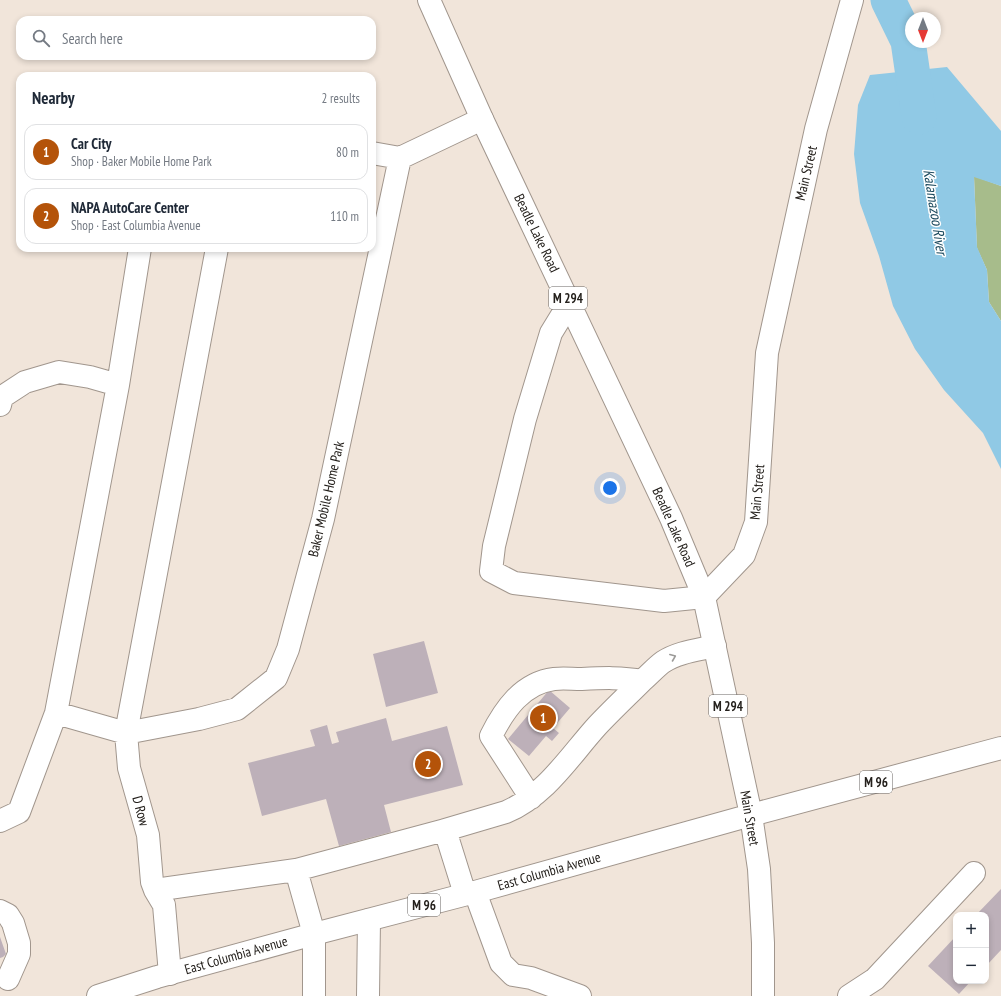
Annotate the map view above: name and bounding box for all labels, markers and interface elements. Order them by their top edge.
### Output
north arrow [905,12,941,48]
search box [16,16,376,60]
icon: search [30,27,52,49]
text: Search here [62,29,123,48]
text: Nearby [32,87,75,109]
text: 2 results [321,90,360,107]
text: Car City [71,134,112,153]
text: 1 [43,144,49,161]
text: 80 m [336,144,359,161]
street label: Main Street [791,144,821,202]
text: Shop · Baker Mobile Home Park [71,153,212,170]
water label: Kalamazoo River [919,168,952,258]
street label: Beadle Lake Road [510,191,564,275]
text: NAPA AutoCare Center [71,198,189,217]
text: 2 [43,208,49,225]
text: 110 m [330,208,359,225]
text: Shop · East Columbia Avenue [71,217,201,234]
road number: M 294 [549,287,587,309]
street label: Baker Mobile Home Park [304,439,348,559]
street label: Main Street [746,463,768,521]
your location [600,478,620,498]
street label: Beadle Lake Road [648,484,700,570]
one-way arrow [669,654,676,662]
road number: M 294 [709,695,747,717]
pin: 1 [530,703,556,733]
pin: 2 [415,749,441,779]
road number: M 96 [860,771,892,793]
street label: Main Street [736,789,764,847]
street label: D Row [128,794,154,829]
street label: East Columbia Avenue [495,848,603,894]
road number: M 96 [408,894,440,916]
map controls [953,912,989,984]
button: + [953,912,989,948]
street label: East Columbia Avenue [182,932,290,978]
button: − [953,948,989,984]

